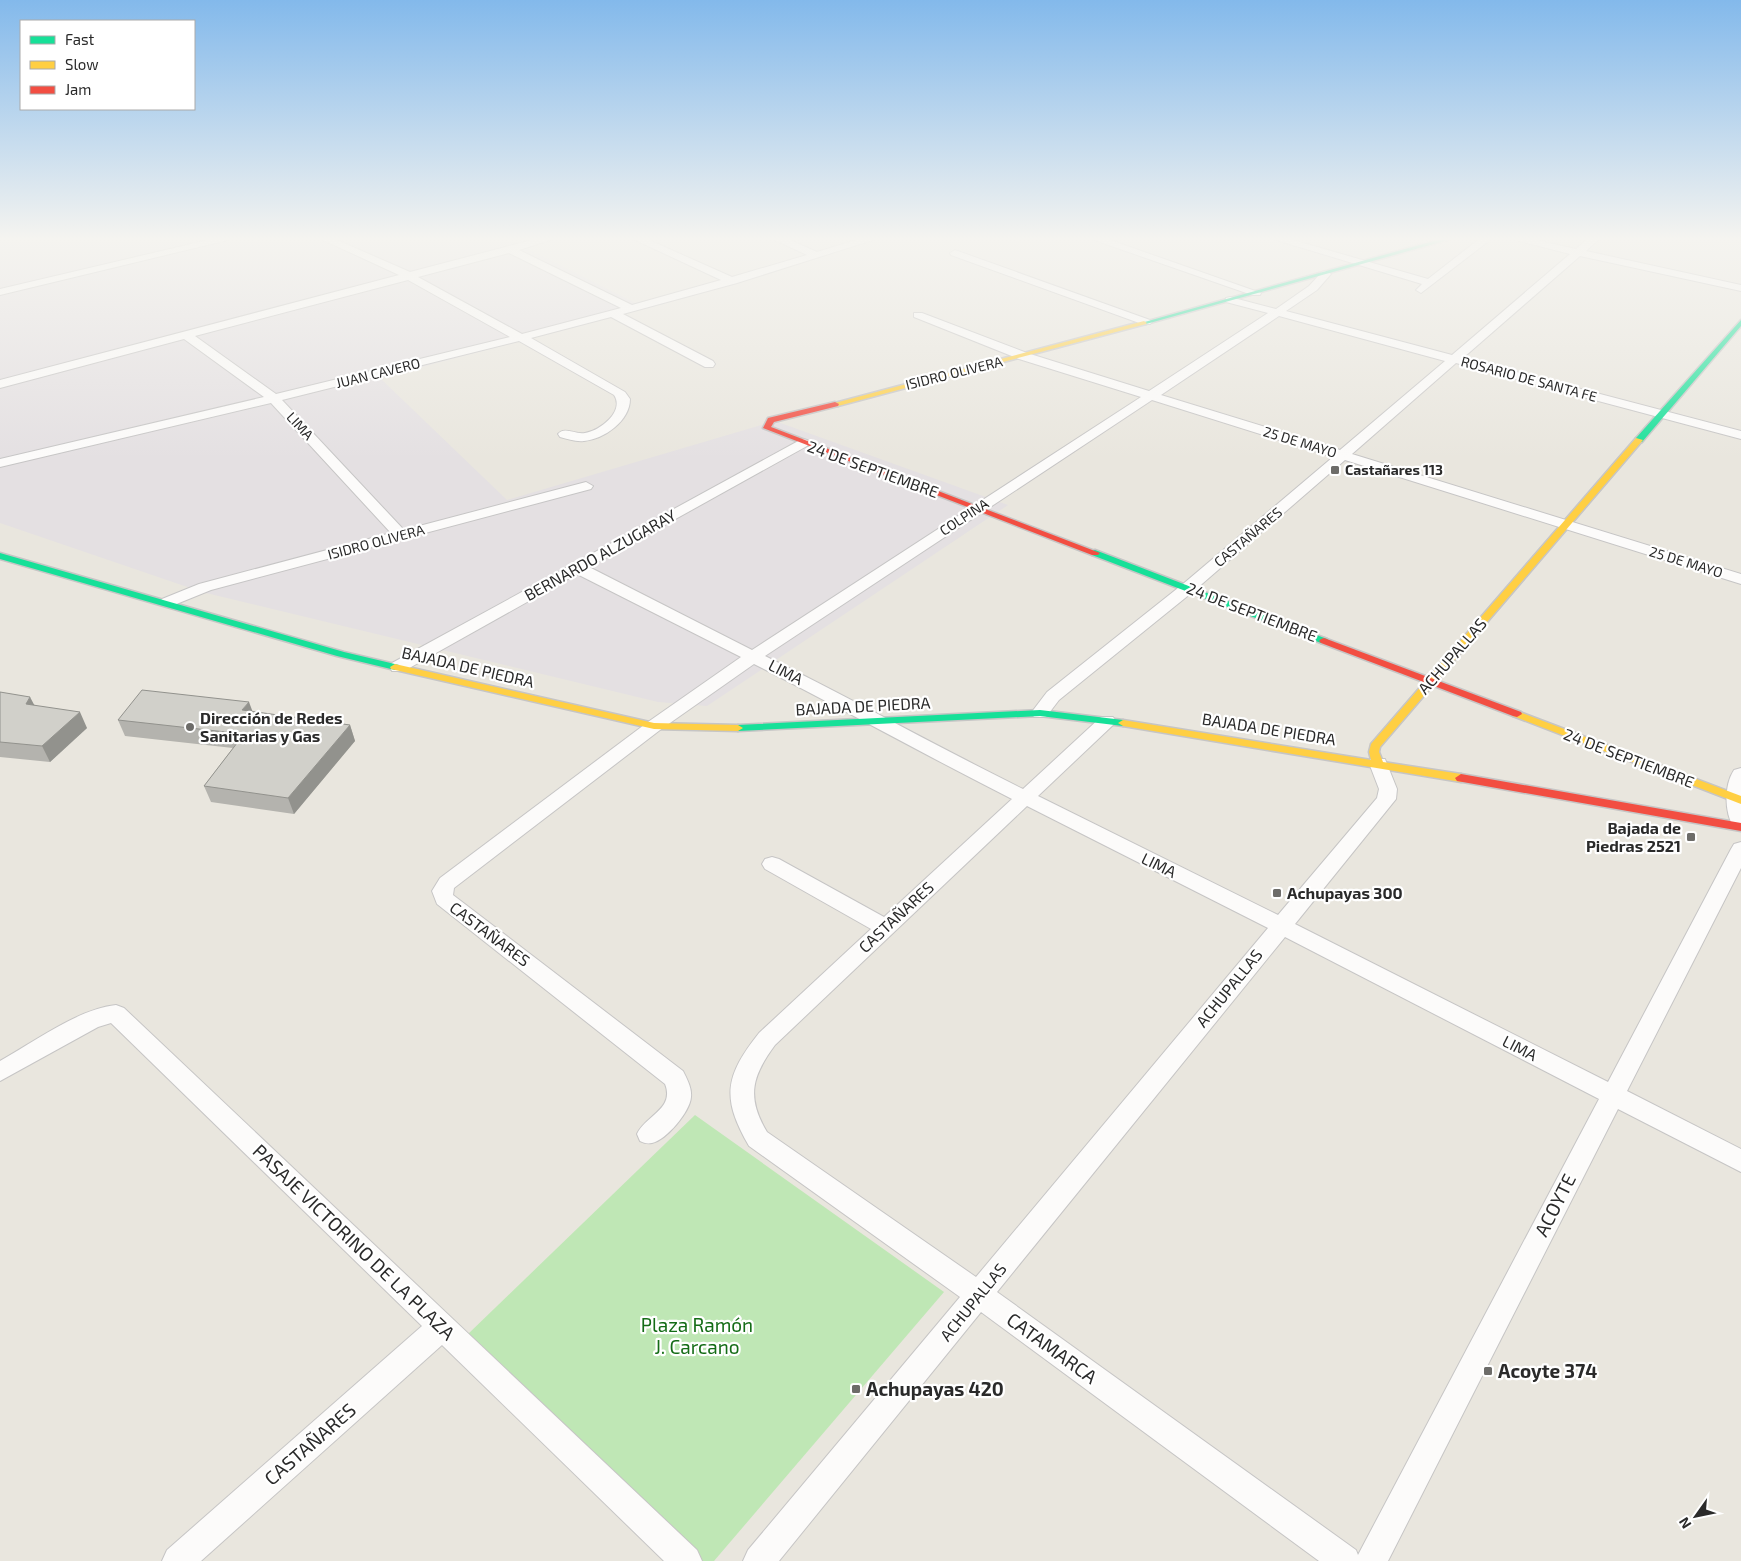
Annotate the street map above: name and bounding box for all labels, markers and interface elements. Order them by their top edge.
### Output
legend [20,20,195,110]
text: Fast [65,30,95,48]
text: Slow [65,55,99,73]
text: Jam [65,80,91,98]
street label: ISIDRO OLIVERA [904,352,1005,393]
street label: ROSARIO DE SANTA FE [1459,352,1599,405]
street label: JUAN CAVERO [334,354,422,391]
street label: LIMA [283,408,318,443]
street label: 25 DE MAYO [1261,422,1339,461]
street label: 24 DE SEPTIEMBRE [805,436,941,501]
place label: Castañares 113 [1345,461,1443,478]
marker: Castañares 113 [1329,464,1341,476]
street label: COLPINA [936,494,992,539]
street label: CASTAÑARES [1210,503,1285,570]
street label: BERNARDO ALZUGARAY [521,505,679,604]
street label: ISIDRO OLIVERA [326,520,426,563]
street label: 25 DE MAYO [1647,542,1725,581]
street label: 24 DE SEPTIEMBRE [1184,578,1320,645]
street label: ACHUPALLAS [1413,614,1490,698]
street label: BAJADA DE PIEDRA [400,642,536,691]
street label: LIMA [766,655,807,688]
street label: BAJADA DE PIEDRA [795,692,931,719]
place label: Dirección de Redes Sanitarias y Gas [200,708,343,746]
street label: BAJADA DE PIEDRA [1201,709,1337,748]
marker: Dirección de Redes Sanitarias y Gas [184,721,196,733]
street label: 24 DE SEPTIEMBRE [1561,724,1697,791]
place label: Bajada de Piedras 2521 [1586,818,1681,855]
marker: Bajada de Piedras 2521 [1685,831,1697,843]
street label: LIMA [1139,848,1180,881]
street label: CASTAÑARES [854,877,937,956]
place label: Achupayas 300 [1287,883,1403,903]
marker: Achupayas 300 [1271,887,1283,899]
street label: CASTAÑARES [446,897,534,970]
street label: ACHUPALLAS [1191,945,1266,1030]
street label: LIMA [1500,1031,1541,1064]
street label: PASAJE VICTORINO DE LA PLAZA [249,1139,460,1344]
street label: ACOYTE [1529,1170,1580,1240]
street label: ACHUPALLAS [935,1259,1010,1344]
street label: CATAMARCA [1003,1307,1102,1388]
park label: Plaza Ramón J. Carcano [641,1313,753,1358]
place label: Acoyte 374 [1498,1359,1597,1383]
marker: Acoyte 374 [1482,1365,1494,1377]
place label: Achupayas 420 [866,1377,1004,1401]
marker: Achupayas 420 [850,1383,862,1395]
street label: CASTAÑARES [259,1398,360,1489]
north arrow [1671,1491,1721,1541]
text: N [1675,1514,1695,1532]

